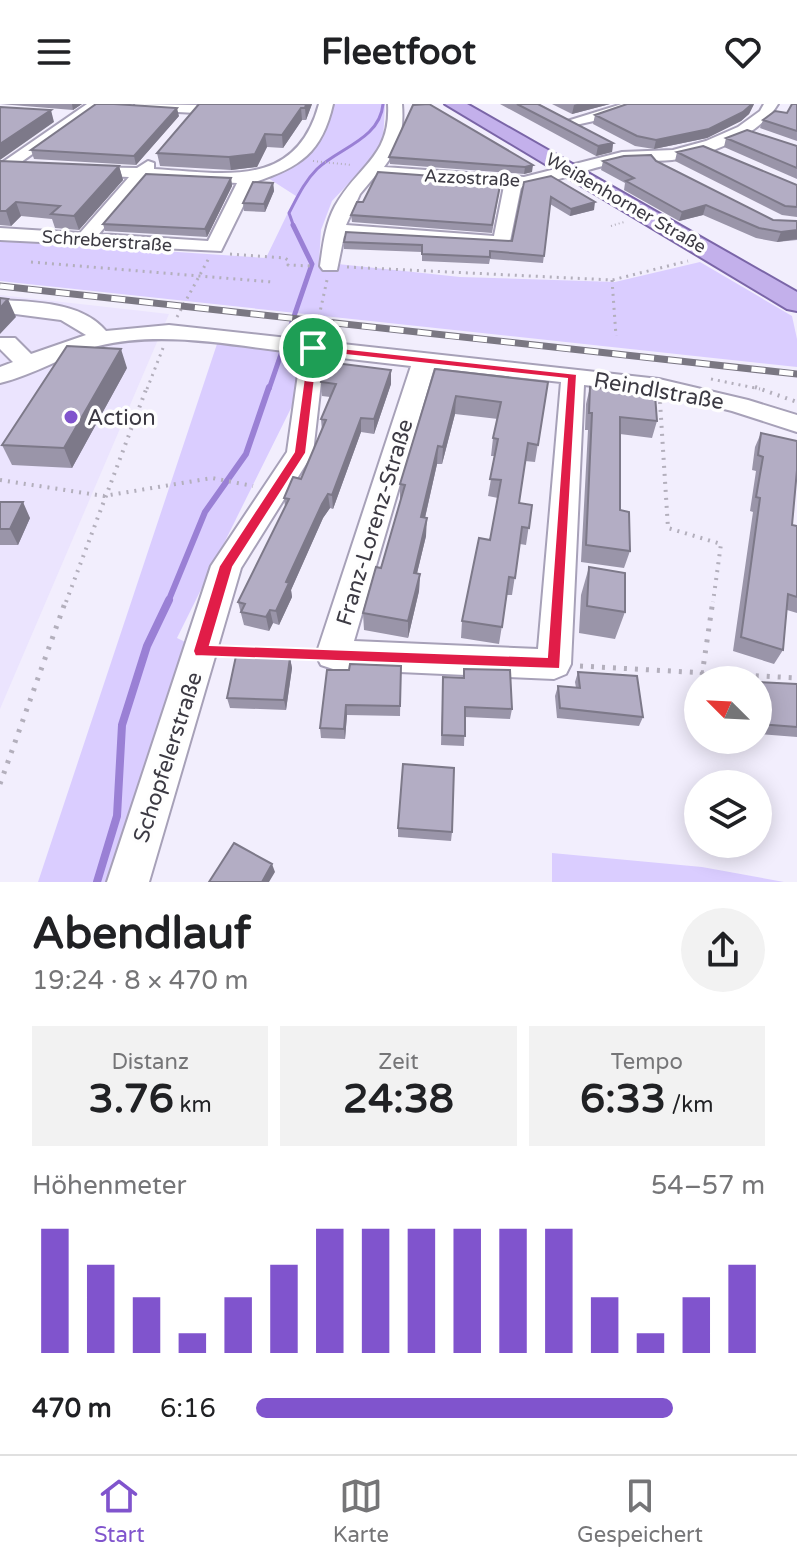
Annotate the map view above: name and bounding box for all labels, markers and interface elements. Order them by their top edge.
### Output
icon: menu [32,30,76,74]
icon: heart [721,30,765,74]
text: Fleetfoot [321,31,476,74]
street label: Weißenhorner Straße [542,148,710,258]
street label: Azzostraße [424,165,520,191]
street label: Schreberstraße [41,225,173,257]
pin [279,314,347,382]
icon: arrive [291,326,335,370]
street label: Reindlstraße [592,367,726,415]
place label: Action [87,405,156,431]
marker: Action [62,408,80,426]
street label: Franz-Lorenz-Straße [331,416,419,629]
north arrow [684,666,772,754]
map controls [684,666,772,858]
street label: Schopfelerstraße [128,669,208,846]
button: layers [684,770,772,858]
text: Abendlauf [32,908,251,961]
button: share [681,908,765,992]
text: 19:24 · 8 × 470 m [32,965,248,996]
text: Distanz [111,1049,189,1075]
text: Zeit [378,1049,419,1075]
text: Tempo [611,1049,683,1075]
text: 3.76 [89,1075,174,1123]
text: 24:38 [343,1075,454,1123]
text: 6:33 [580,1075,666,1123]
text: km [174,1092,212,1118]
text: /km [666,1092,714,1118]
text: Höhenmeter [32,1170,186,1201]
text: 54–57 m [651,1170,765,1201]
text: 470 m [32,1393,112,1424]
text: 6:16 [160,1393,216,1424]
tab: Start [94,1474,145,1548]
tab: Karte [333,1474,389,1548]
tab: Gespeichert [577,1474,703,1548]

